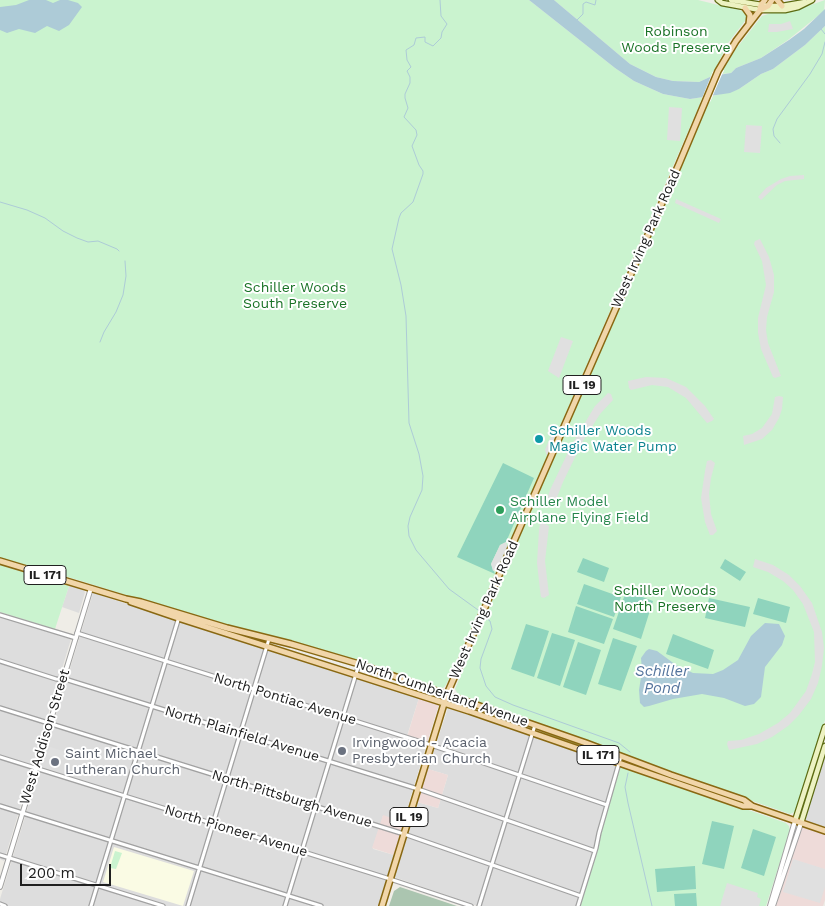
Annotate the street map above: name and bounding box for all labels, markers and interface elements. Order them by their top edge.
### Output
park label: Robinson Woods Preserve [621,24,731,56]
street label: West Irving Park Road [608,167,684,311]
park label: Schiller Woods South Preserve [243,280,347,312]
road number: IL 19 [563,376,601,394]
place label: Schiller Woods Magic Water Pump [549,423,677,456]
marker: Schiller Woods Magic Water Pump [533,433,545,445]
place label: Schiller Model Airplane Flying Field [510,494,649,526]
marker: Schiller Model Airplane Flying Field [494,504,506,516]
street label: West Irving Park Road [446,538,522,682]
road number: IL 171 [24,566,66,584]
park label: Schiller Woods North Preserve [614,583,716,616]
street label: North Cumberland Avenue [354,656,530,730]
water label: Schiller Pond [635,663,689,698]
street label: West Addison Street [16,667,74,807]
street label: North Pontiac Avenue [212,669,358,729]
street label: North Plainfield Avenue [163,702,321,766]
place label: Irvingwood - Acacia Presbyterian Church [352,735,491,768]
marker: Irvingwood - Acacia Presbyterian Church [336,745,348,757]
place label: Saint Michael Lutheran Church [65,746,180,779]
road number: IL 171 [577,746,619,764]
marker: Saint Michael Lutheran Church [49,756,61,768]
street label: North Pittsburgh Avenue [210,767,374,831]
street label: North Pioneer Avenue [162,801,310,861]
road number: IL 19 [390,808,428,826]
scale bar [22,854,114,886]
text: 200 m [28,864,75,882]

